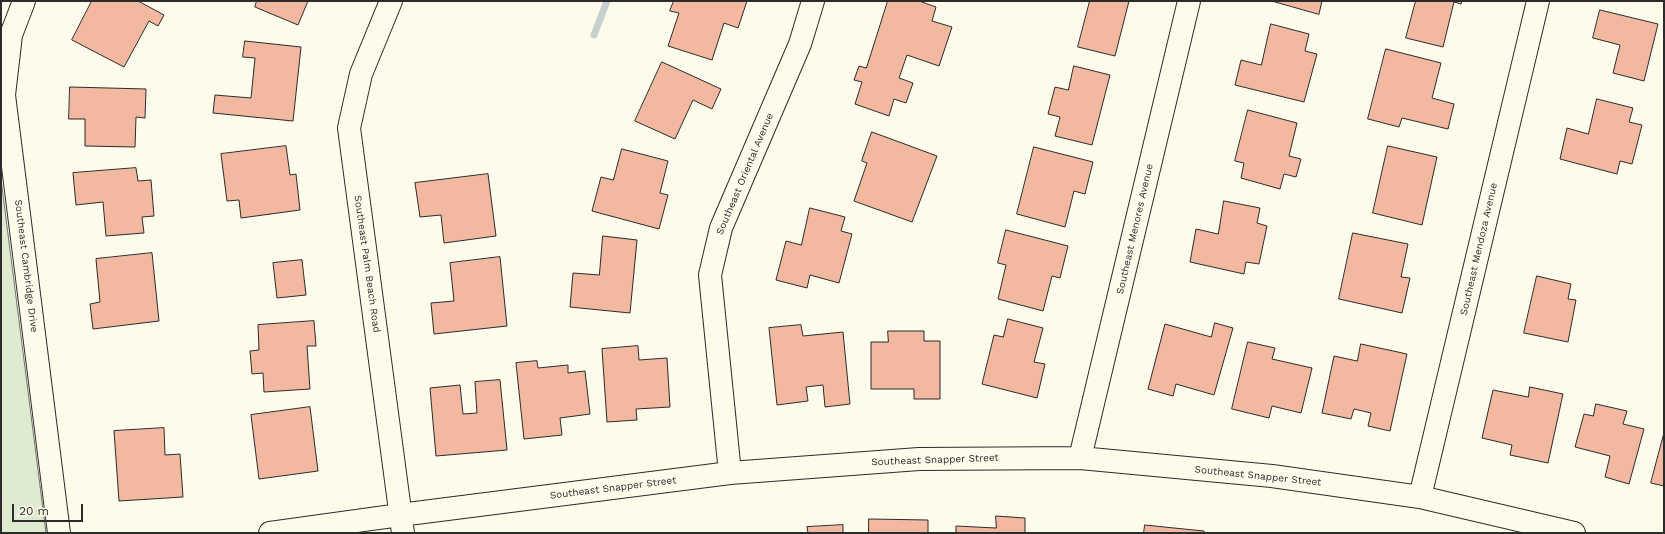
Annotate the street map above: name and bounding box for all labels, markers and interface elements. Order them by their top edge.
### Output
street label: Southeast Oriental Avenue [714,111,776,237]
street label: Southeast Menores Avenue [1114,163,1156,295]
street label: Southeast Mendoza Avenue [1458,182,1500,316]
street label: Southeast Palm Beach Road [351,195,383,333]
street label: Southeast Cambridge Drive [12,199,40,333]
street label: Southeast Snapper Street [871,452,999,468]
street label: Southeast Snapper Street [1194,463,1322,489]
street label: Southeast Snapper Street [549,474,677,502]
scale bar [14,496,85,522]
text: 20 m [19,504,49,518]

